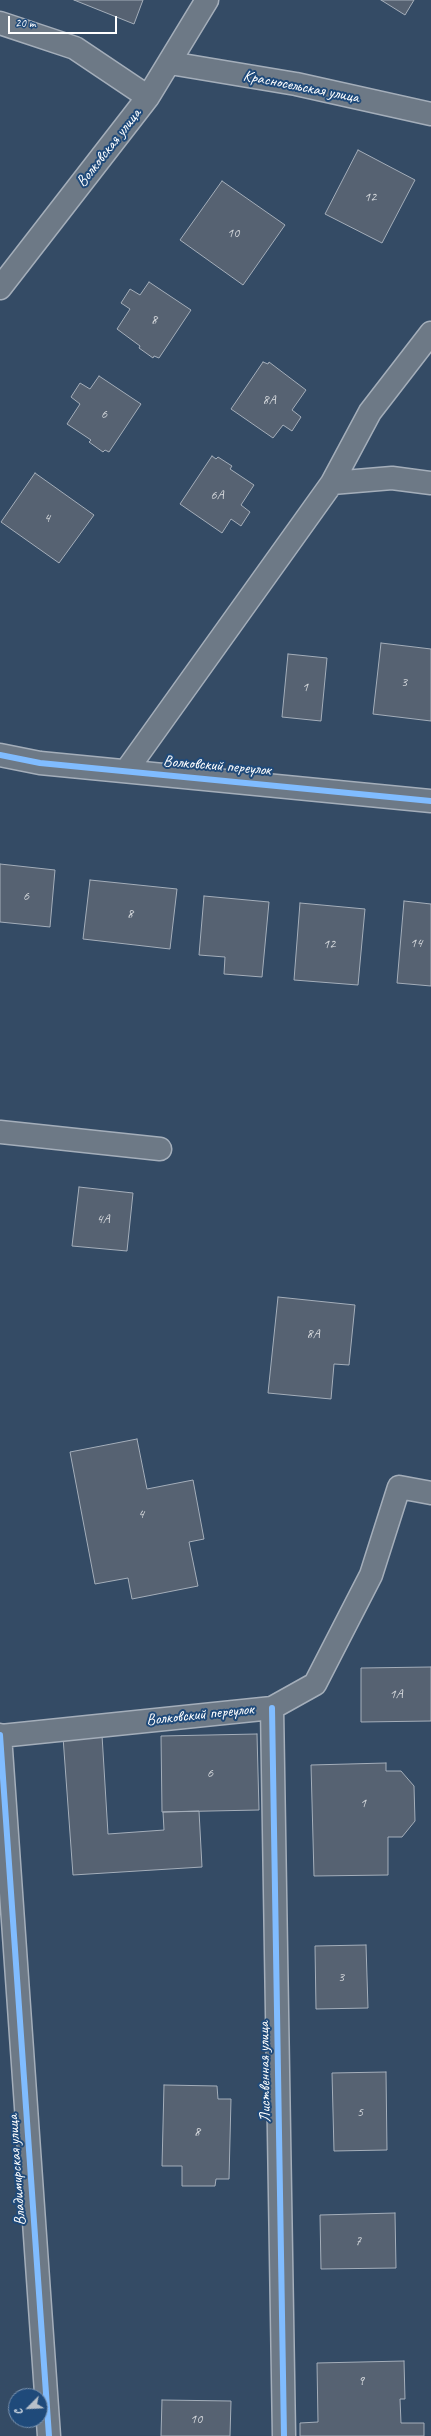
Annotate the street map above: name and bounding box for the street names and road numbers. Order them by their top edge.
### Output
street label: Красносельская улица [241,66,361,108]
street label: Волковская улица [72,105,146,191]
street label: Волковский переулок [162,752,272,780]
street label: Волковский переулок [145,1700,255,1730]
street label: Лиственная улица [255,2021,275,2123]
street label: Владимирская улица [4,2114,30,2226]

